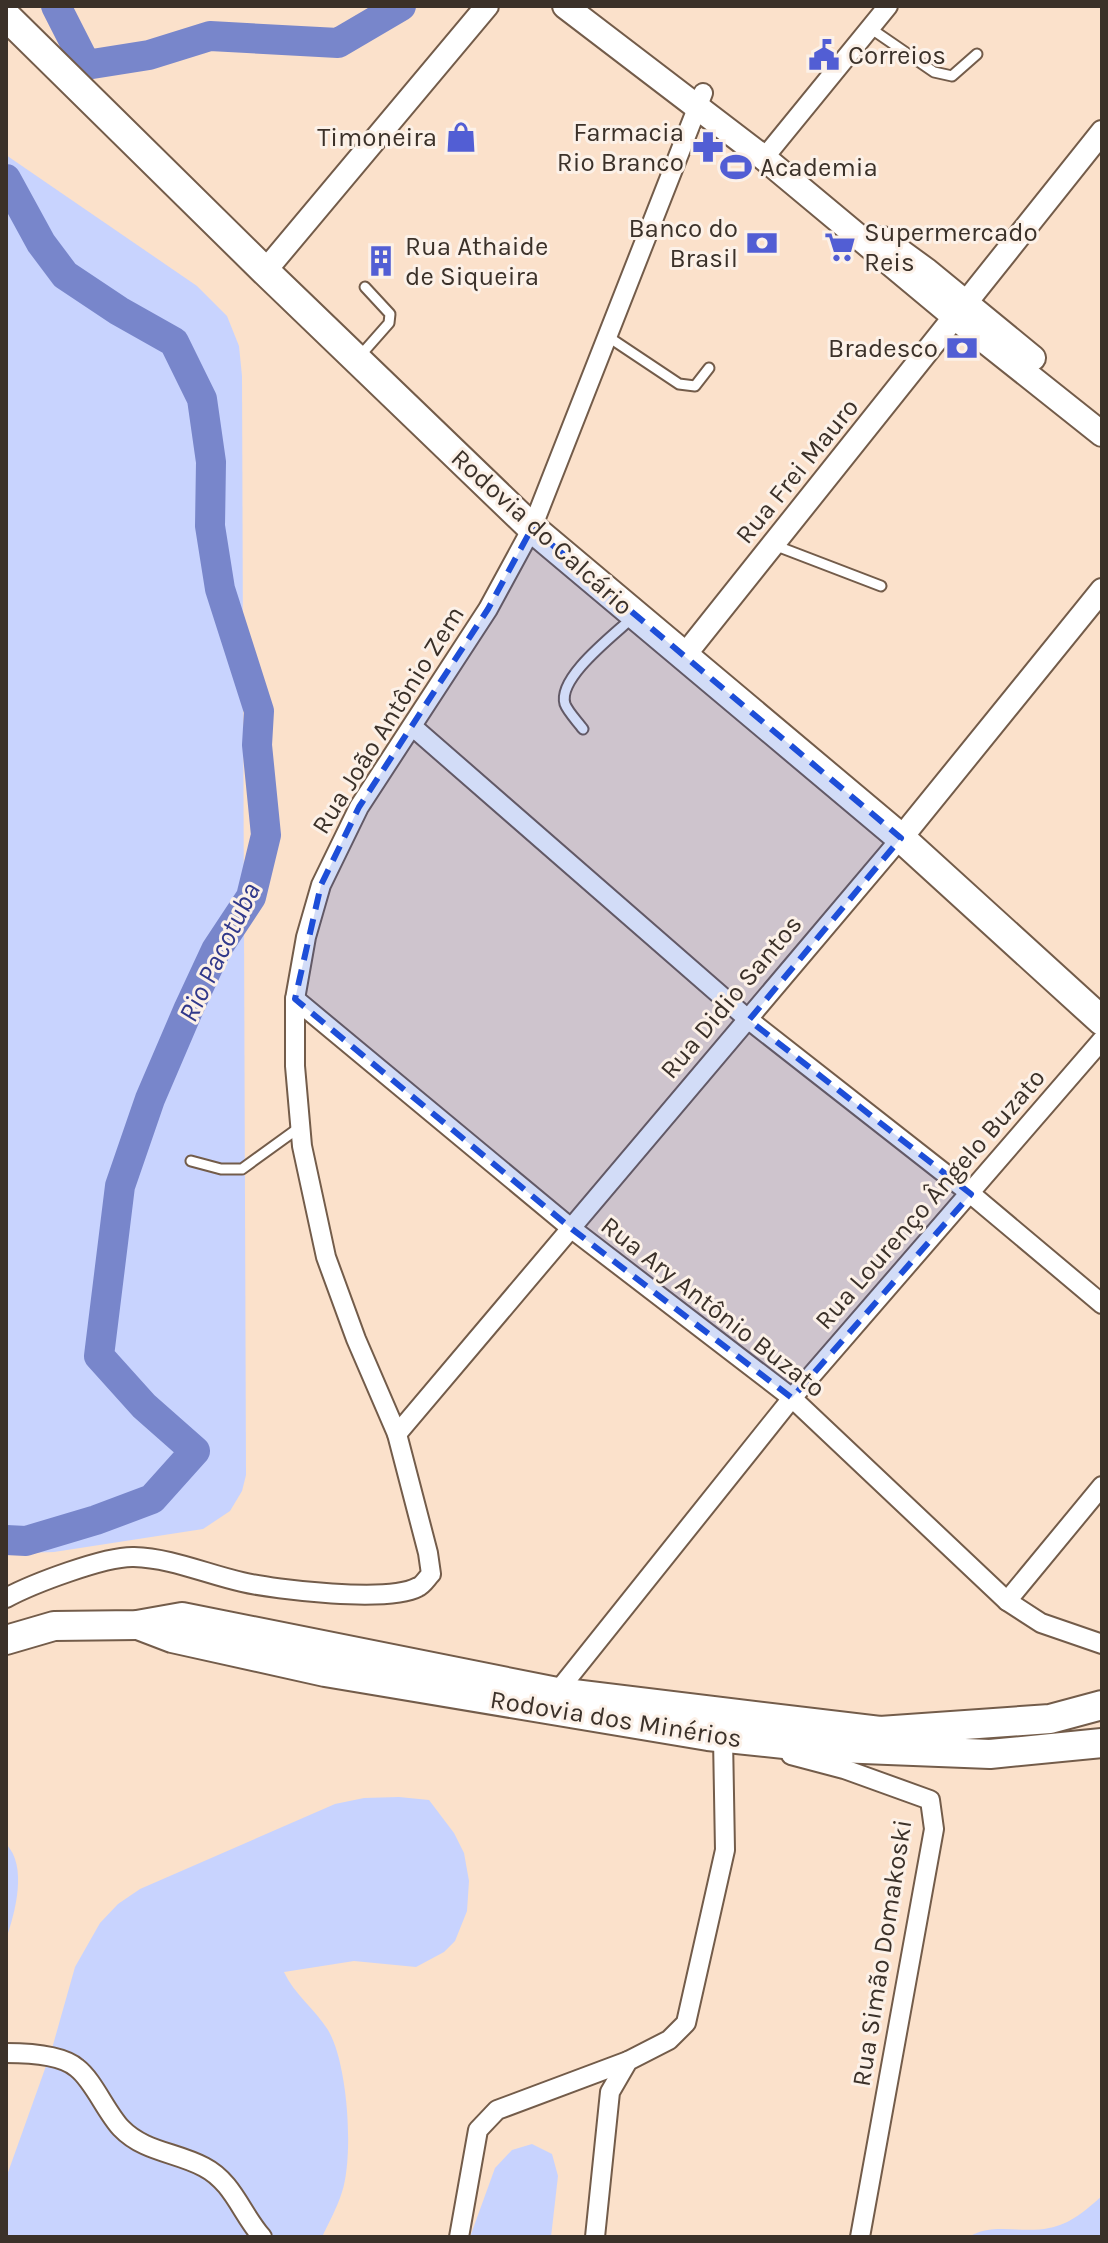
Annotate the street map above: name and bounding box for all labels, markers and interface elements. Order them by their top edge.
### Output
public building icon: Correios [807,38,841,72]
place label: Correios [848,40,946,71]
place label: Farmacia Rio Branco [557,117,684,178]
shop icon: Timoneira [444,120,478,154]
place label: Timoneira [317,122,437,153]
pharmacy icon: Farmacia Rio Branco [691,130,725,164]
sports icon: Academia [719,150,753,184]
place label: Academia [760,152,878,183]
place label: Banco do Brasil [628,213,738,274]
place label: Supermercado Reis [864,217,1038,278]
bank icon: Banco do Brasil [745,226,779,260]
supermarket icon: Supermercado Reis [823,230,857,264]
place label: Rua Athaide de Siqueira [405,231,548,292]
building icon: Rua Athaide de Siqueira [364,244,398,278]
bank icon: Bradesco [945,331,979,365]
place label: Bradesco [828,333,938,364]
street label: Rua Frei Mauro [729,392,865,550]
street label: Rodovia do Calcário [445,442,639,622]
street label: Rua João Antônio Zem [305,600,471,840]
water label: Rio Pacotuba [171,877,267,1027]
street label: Rua Didio Santos [654,909,808,1085]
street label: Rua Lourenço Ângelo Buzato [808,1062,1052,1336]
street label: Rua Ary Antônio Buzato [595,1210,831,1404]
street label: Rodovia dos Minérios [488,1684,744,1754]
street label: Rua Simão Domakoski [846,1817,918,2089]

